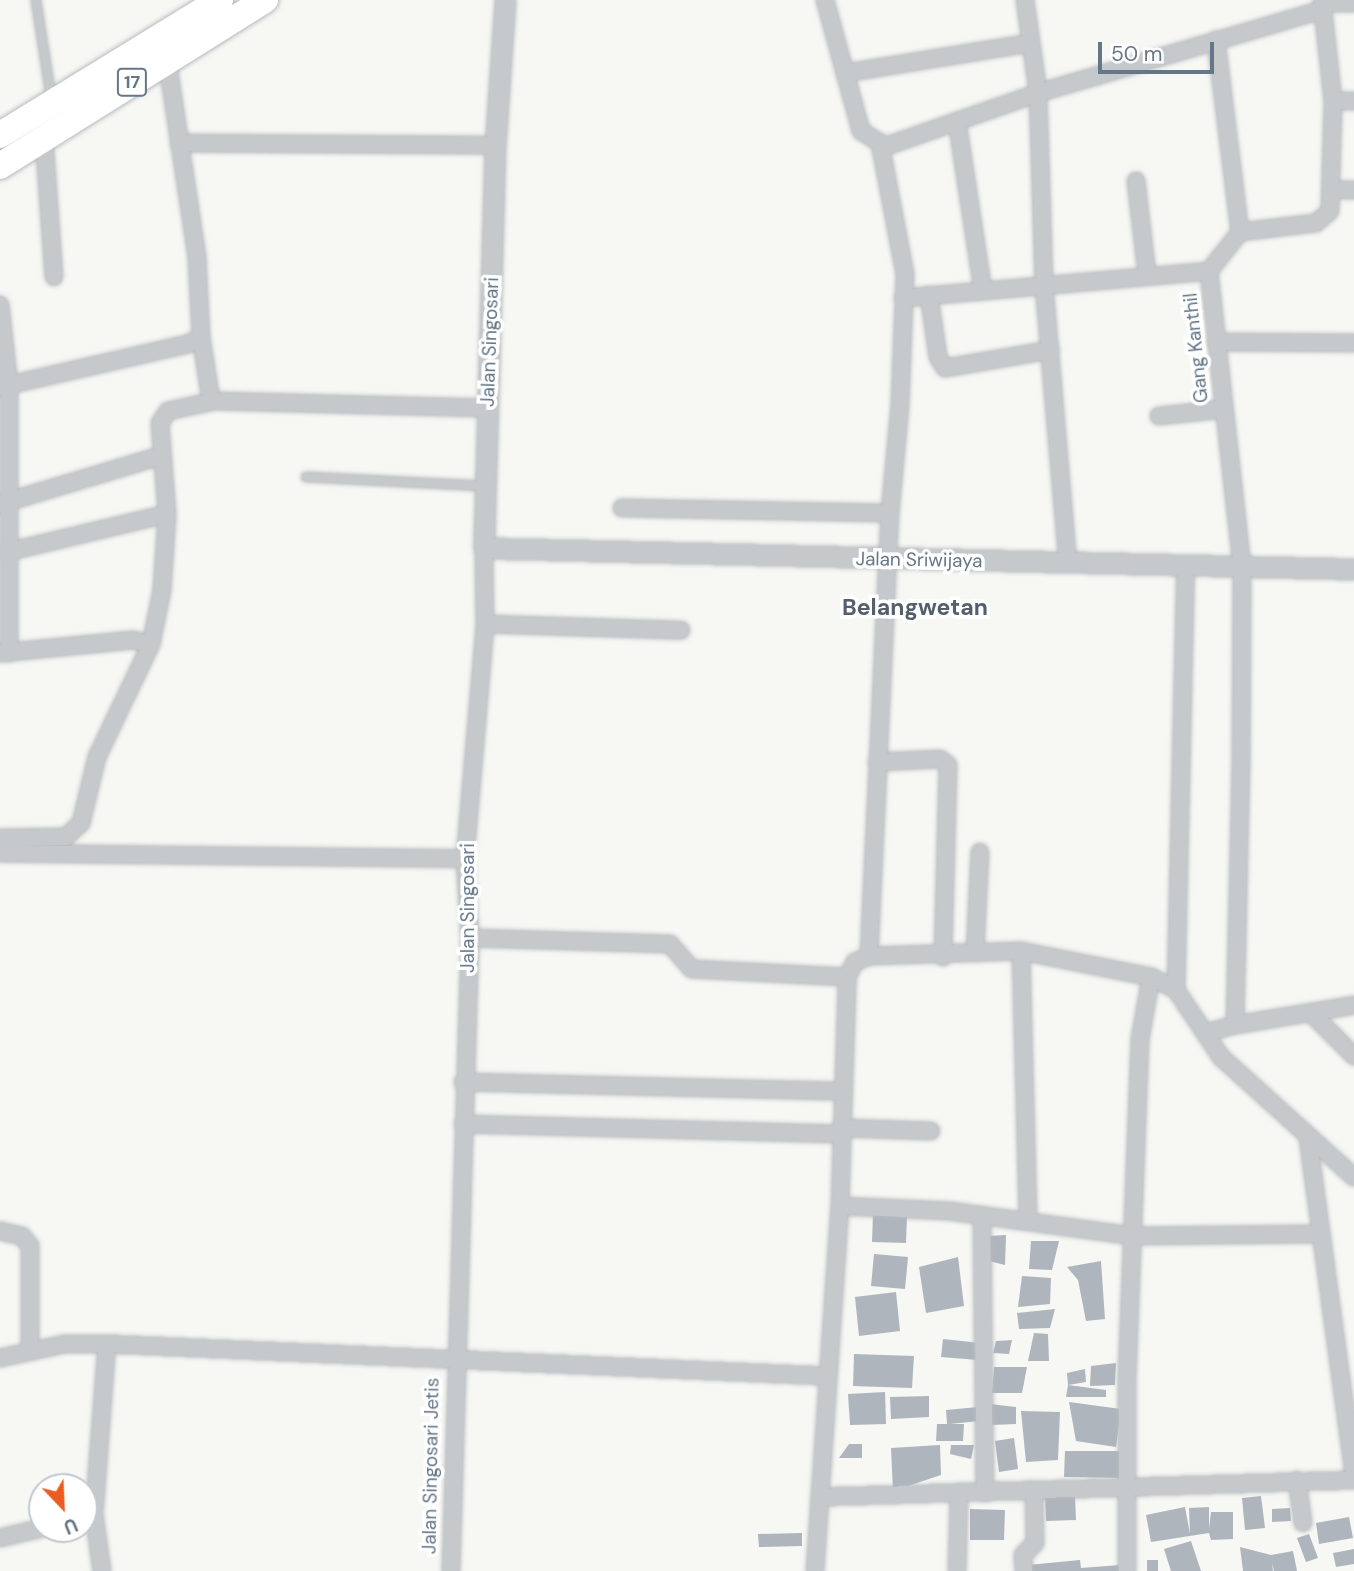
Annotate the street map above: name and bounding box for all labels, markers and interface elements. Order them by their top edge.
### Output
scale bar [1102,28,1218,72]
text: 50 m [1111,40,1162,68]
road number: 17 [116,68,148,96]
street label: Jalan Singosari [476,277,504,407]
street label: Gang Kanthil [1179,292,1213,404]
street label: Jalan Sriwijaya [855,547,983,573]
district label: Belangwetan [842,593,988,621]
street label: Jalan Singosari [457,843,479,973]
street label: Jalan Singosari Jetis [418,1378,444,1554]
north arrow [28,1473,98,1543]
text: U [60,1512,82,1540]

